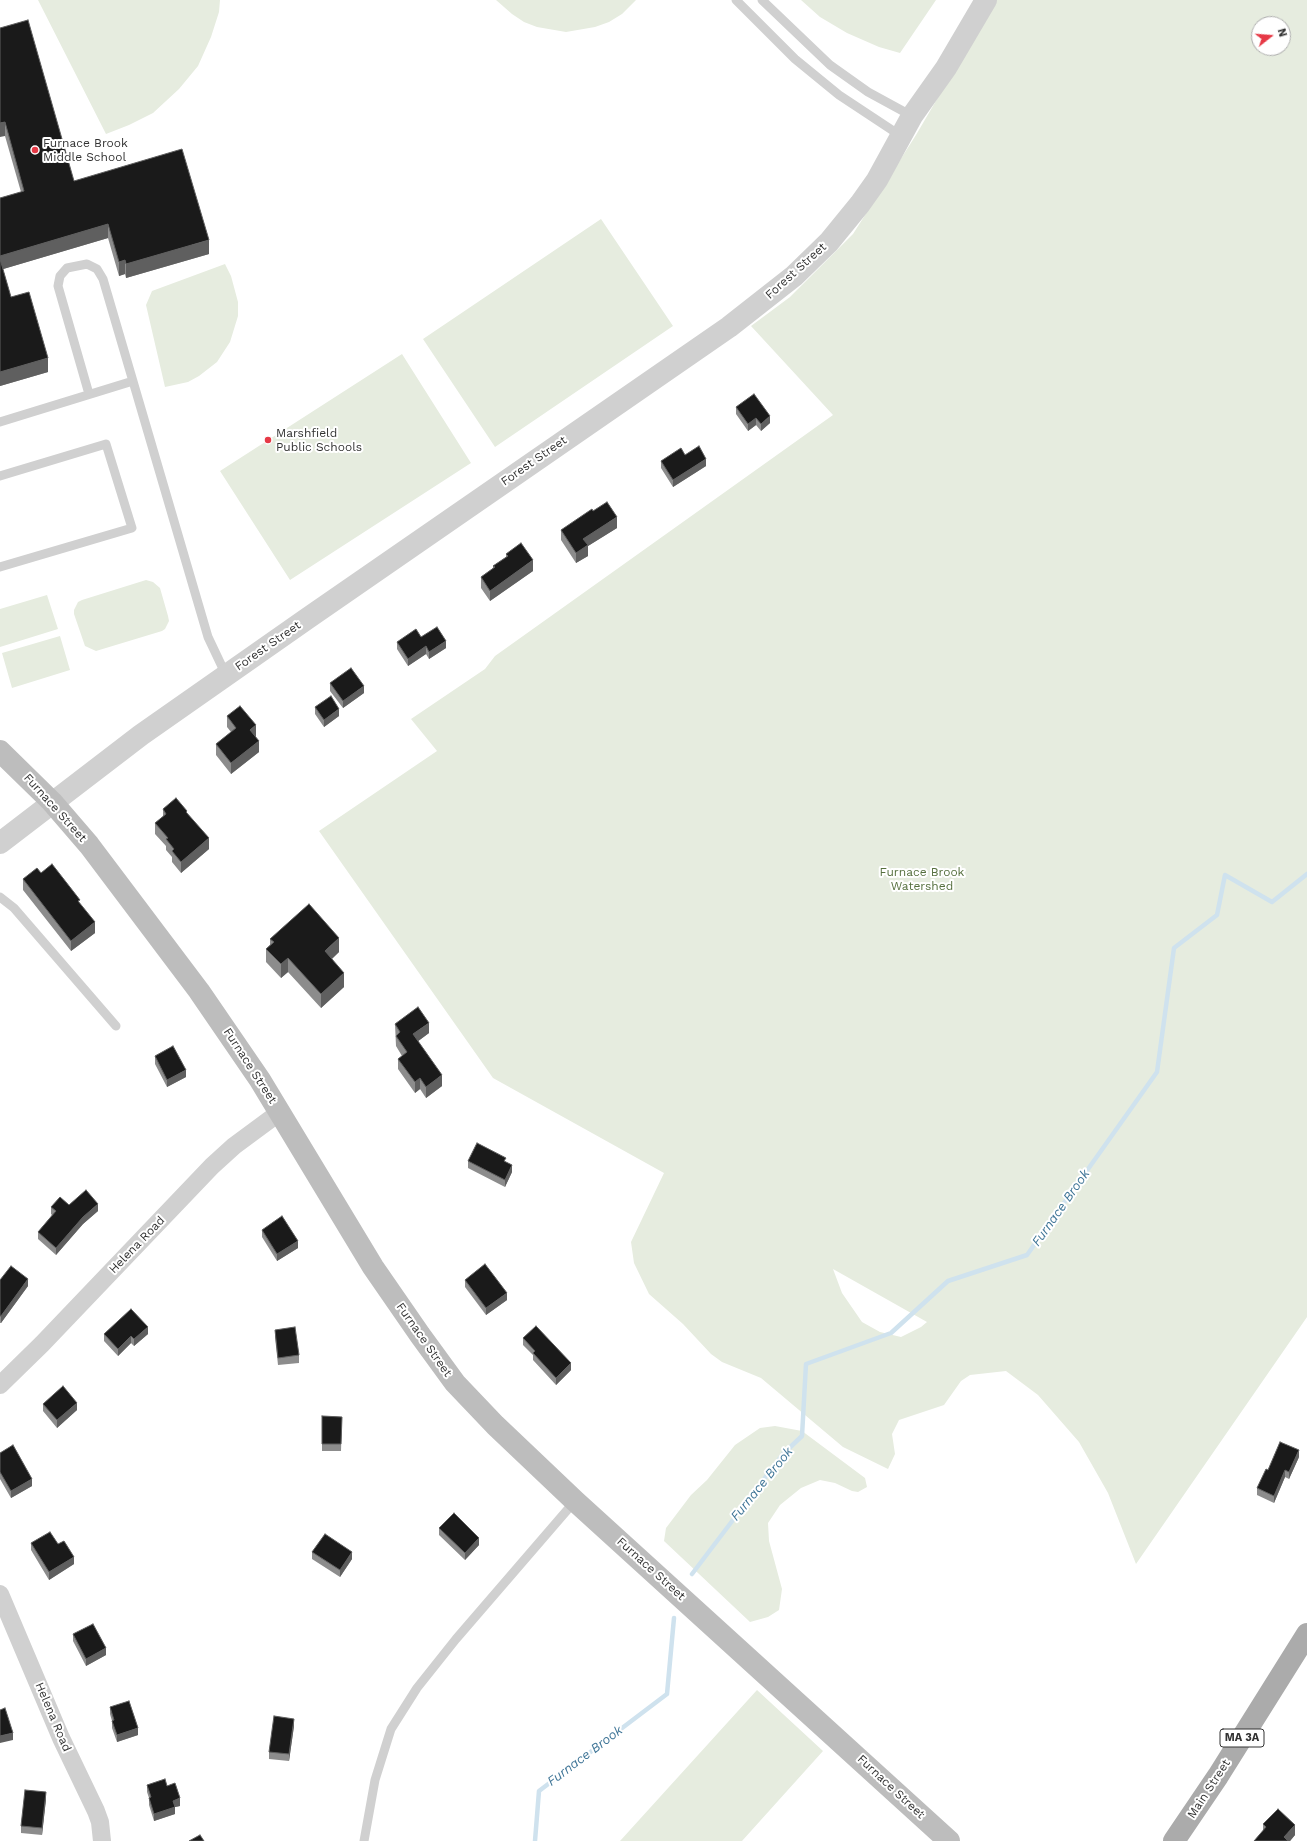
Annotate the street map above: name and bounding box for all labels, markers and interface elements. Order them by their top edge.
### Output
north arrow [1251,16,1291,56]
text: N [1275,27,1289,38]
place label: Furnace Brook Middle School [43,136,128,164]
marker: Furnace Brook Middle School [30,145,40,155]
street label: Forest Street [763,240,829,302]
place label: Marshfield Public Schools [276,426,362,454]
street label: Forest Street [498,433,570,489]
marker: Marshfield Public Schools [263,435,273,445]
street label: Forest Street [232,618,304,674]
street label: Furnace Street [20,771,90,845]
park label: Furnace Brook Watershed [880,865,964,893]
street label: Furnace Street [220,1026,280,1106]
water label: Furnace Brook [1029,1167,1093,1249]
street label: Helena Road [106,1213,168,1277]
street label: Furnace Street [393,1300,455,1380]
water label: Furnace Brook [728,1444,796,1524]
street label: Furnace Street [614,1534,688,1604]
street label: Helena Road [32,1680,74,1754]
water label: Furnace Brook [544,1723,626,1789]
road number: MA 3A [1220,1729,1264,1747]
street label: Furnace Street [854,1752,928,1822]
street label: Main Street [1184,1757,1234,1821]

